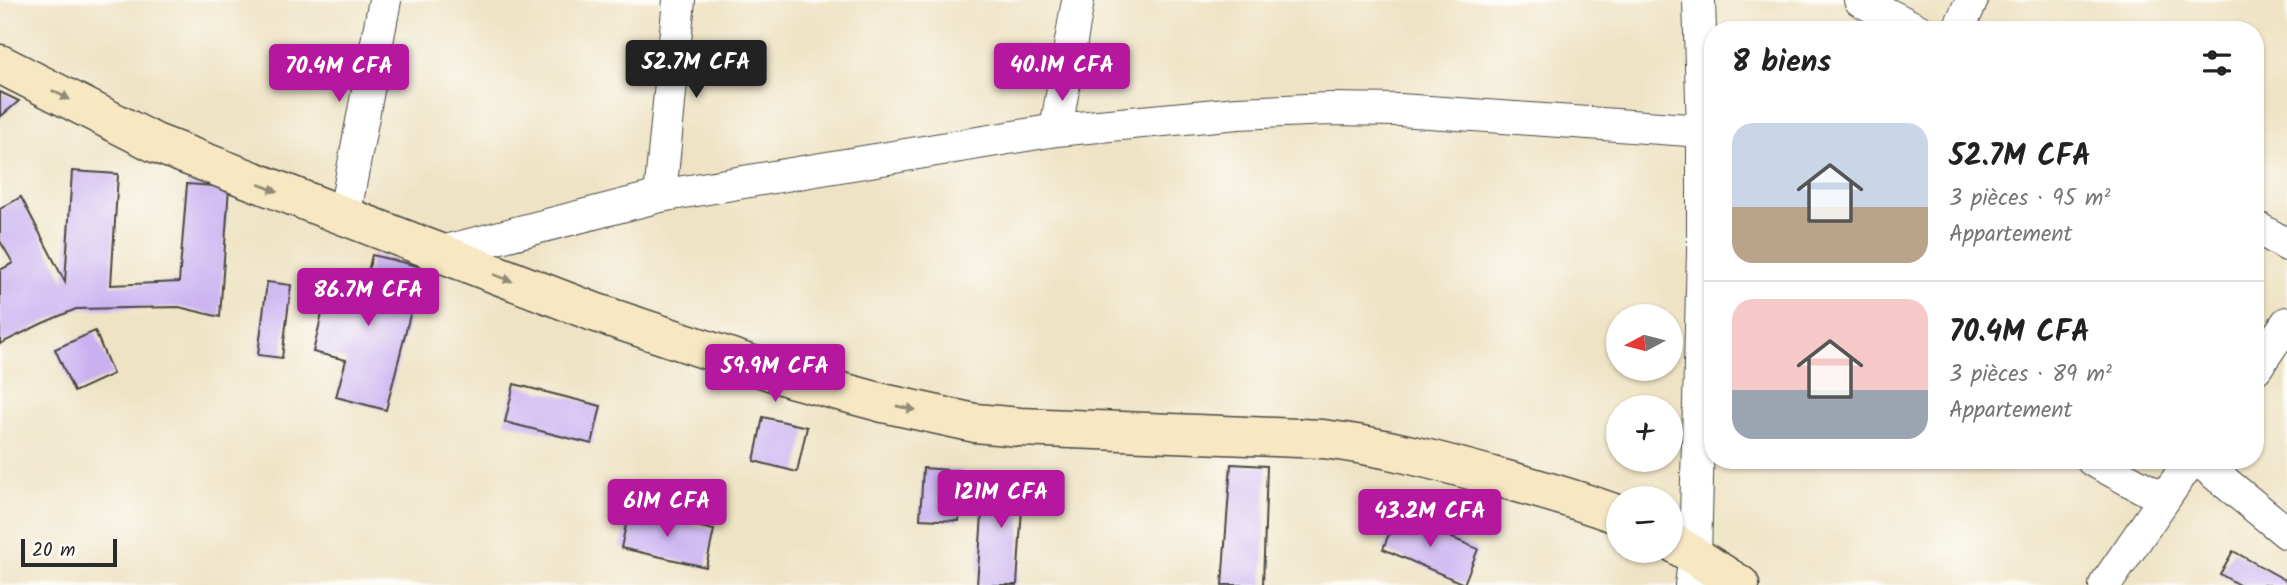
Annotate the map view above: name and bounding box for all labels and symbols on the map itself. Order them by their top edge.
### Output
pin: 52.7M CFA [616,41,776,100]
pin: 40.1M CFA [982,43,1142,103]
pin: 70.4M CFA [259,44,419,104]
one-way arrow [51,89,71,100]
one-way arrow [258,182,279,193]
pin: 86.7M CFA [288,268,448,328]
one-way arrow [493,273,514,284]
north arrow [1606,304,1684,382]
pin: 59.9M CFA [695,344,855,404]
one-way arrow [895,403,917,414]
pin: 121M CFA [929,470,1073,530]
pin: 61M CFA [602,480,732,539]
pin: 43.2M CFA [1350,490,1510,549]
scale bar [21,536,117,568]

